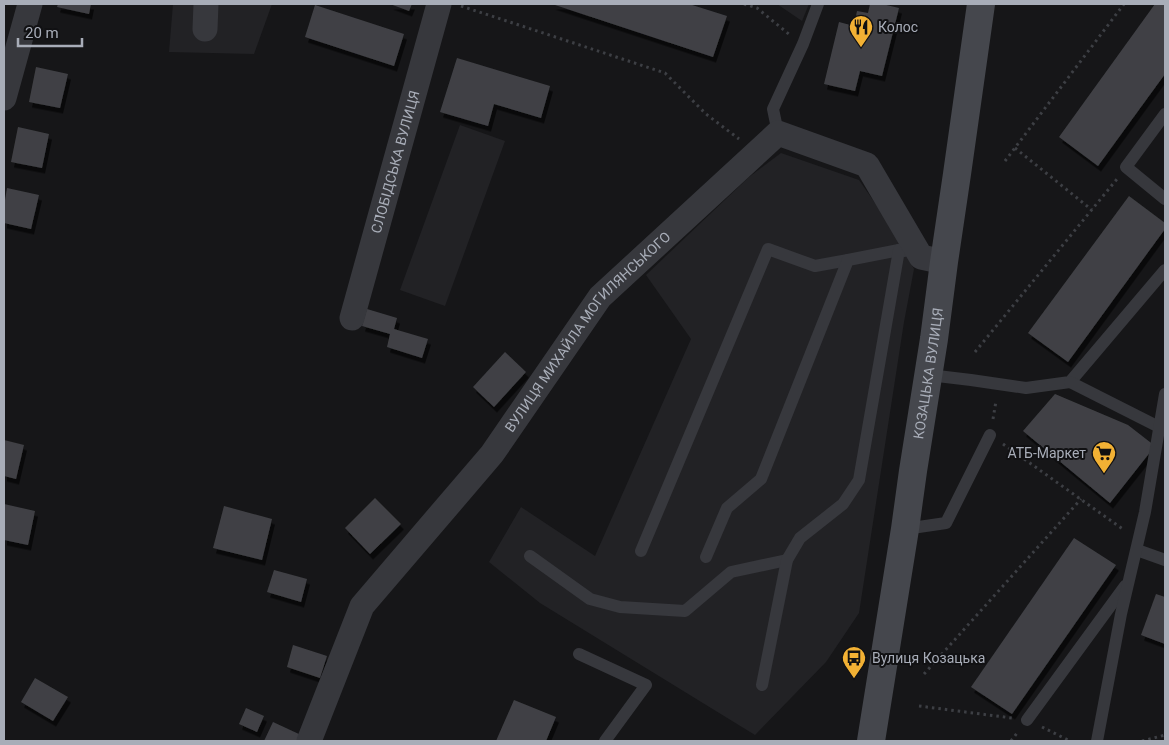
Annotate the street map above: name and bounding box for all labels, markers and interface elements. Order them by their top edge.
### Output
restaurant icon: Колос [848,14,874,48]
scale bar [18,15,81,47]
place label: Колос [878,19,918,35]
text: 20 m [25,24,59,42]
street label: СЛОБІДСЬКА ВУЛИЦЯ [368,89,423,235]
street label: ВУЛИЦЯ МИХАЙЛА МОГИЛЯНСЬКОГО [502,228,674,435]
street label: КОЗАЦЬКА ВУЛИЦЯ [910,307,946,440]
supermarket icon: АТБ-Маркет [1091,440,1117,474]
place label: АТБ-Маркет [1007,445,1086,461]
bus stop icon: Вулиця Козацька [841,645,867,679]
place label: Вулиця Козацька [872,650,985,666]

